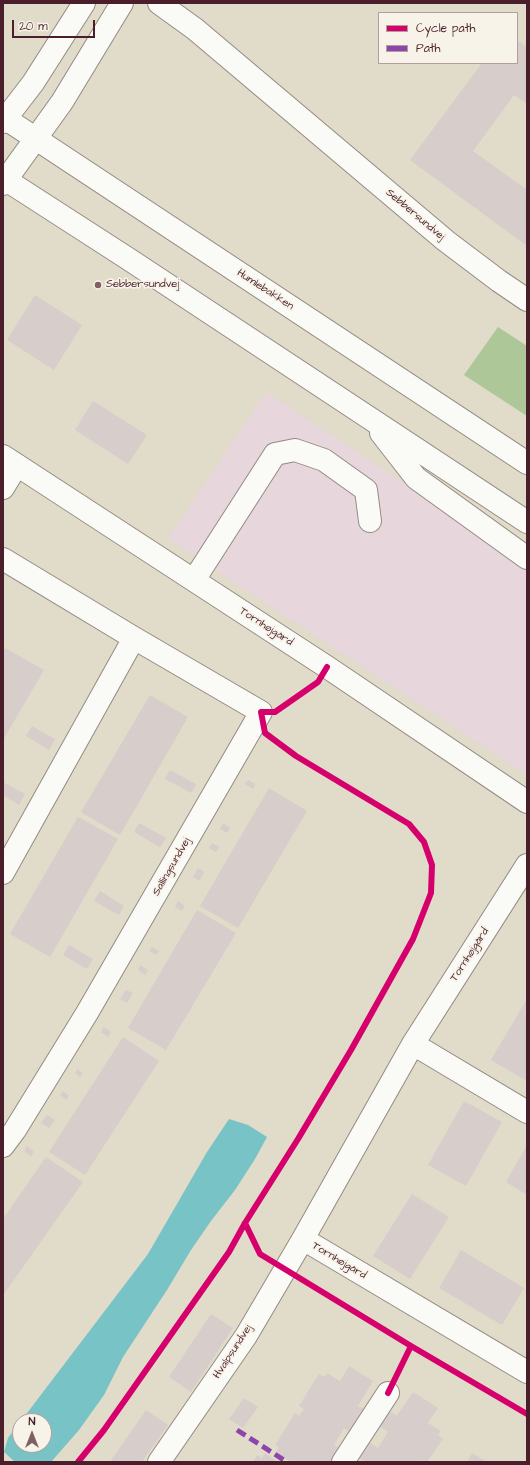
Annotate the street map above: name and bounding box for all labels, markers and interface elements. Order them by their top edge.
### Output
scale bar [14,12,97,38]
legend [378,12,518,64]
text: 20 m [19,18,48,35]
text: Cycle path [416,20,475,37]
text: Path [416,40,441,57]
street label: Sebbersundvej [383,186,447,244]
street label: Humlebakken [234,267,296,313]
place label: Sebbersundvej [106,278,179,292]
marker: Sebbersundvej [93,280,103,290]
street label: Tornhøjgård [237,605,295,649]
street label: Sallingsundvej [150,836,194,898]
street label: Tornhøjgård [448,926,492,984]
street label: Tornhøjgård [309,1240,369,1282]
street label: Hvalpsundvej [211,1323,255,1381]
north arrow [12,1413,52,1453]
text: N [29,1414,35,1429]

